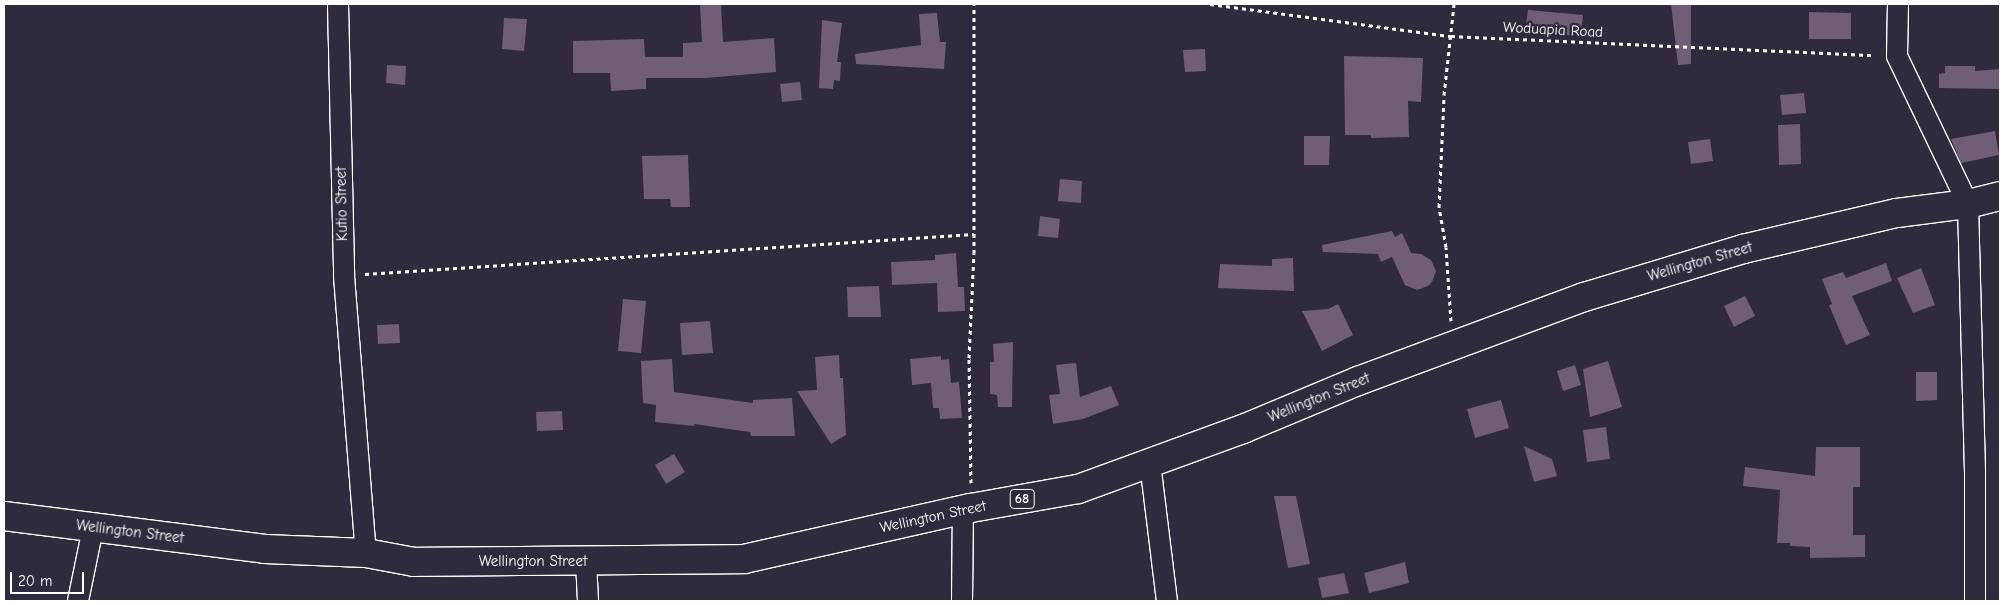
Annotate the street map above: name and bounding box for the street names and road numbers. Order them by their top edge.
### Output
street label: Woduapia Road [1502,18,1604,42]
street label: Kutio Street [332,167,352,241]
street label: Wellington Street [1645,238,1755,286]
street label: Wellington Street [1265,369,1373,427]
road number: 68 [1010,488,1034,510]
street label: Wellington Street [878,497,988,537]
street label: Wellington Street [75,516,185,548]
street label: Wellington Street [479,553,587,571]

